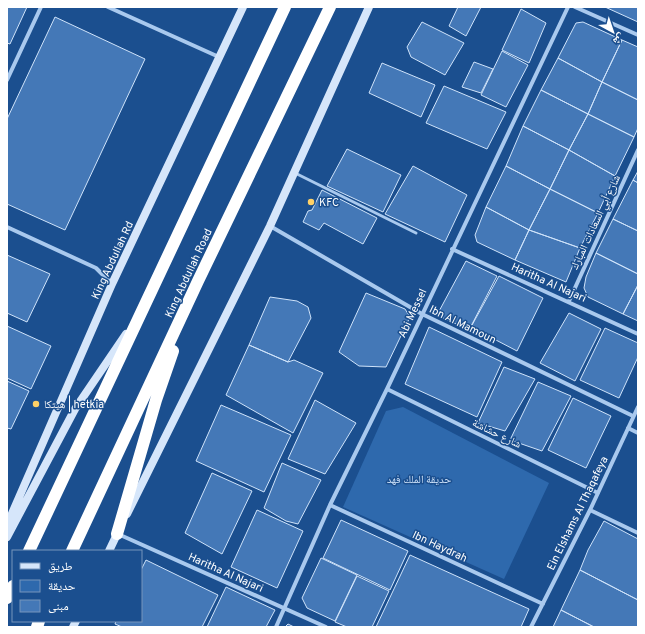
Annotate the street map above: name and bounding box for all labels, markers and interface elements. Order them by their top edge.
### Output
north arrow [593,12,633,52]
text: ش [610,30,628,48]
street label: شارع أبي السعادات المبارك [567,172,625,272]
place label: KFC [319,196,339,210]
marker: KFC [306,197,316,207]
street label: King Abdullah Rd [89,219,137,302]
street label: King Abdullah Road [162,227,216,320]
street label: Haritha Al Najari [509,260,588,306]
street label: Abi Messel [395,287,430,340]
street label: Ibn Al Mamoun [427,303,498,347]
place label: هيتكا | hetkia [44,395,104,412]
marker: هيتكا | hetkia [31,399,41,409]
street label: شارع حشاشة [470,416,523,452]
street label: Ein Elshams Al Thaqafeya [544,454,612,573]
park label: حديقة الملك فهد [387,473,451,487]
street label: Ibn Haydrah [410,528,469,566]
legend [12,550,142,622]
street label: Haritha Al Najari [186,550,265,596]
text: طريق [48,559,73,575]
text: حديقة [48,579,76,595]
text: مبنى [48,599,69,615]

